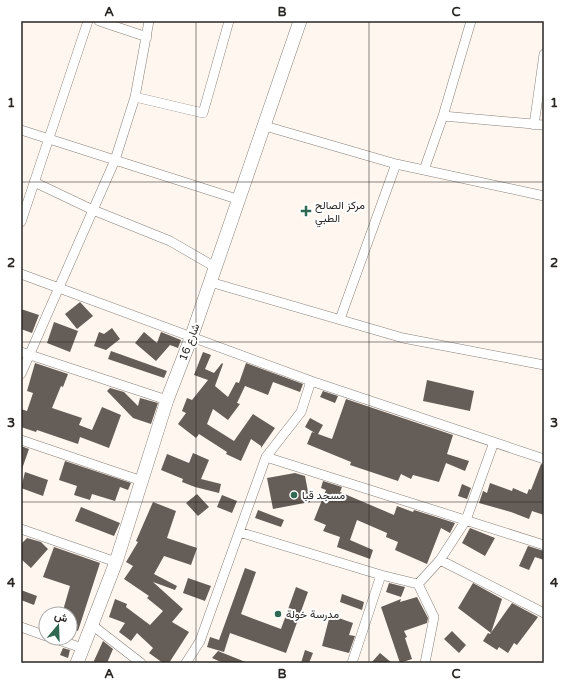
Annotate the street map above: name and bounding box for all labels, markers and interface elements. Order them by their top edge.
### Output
text: A [104,4,114,20]
text: B [277,4,287,20]
text: C [451,4,461,20]
text: 1 [7,95,15,111]
text: 1 [550,95,558,111]
place label: مركز الصالح الطبي [315,199,365,228]
marker: مركز الصالح الطبي [300,205,312,217]
text: 2 [7,255,15,271]
text: 2 [550,255,558,271]
street label: شارع 16 [176,321,204,363]
text: 3 [7,415,15,431]
text: 3 [550,415,558,431]
place label: مسجد قبا [302,489,345,502]
marker: مسجد قبا [289,490,299,500]
text: 4 [7,575,16,591]
text: 4 [550,575,559,591]
north arrow [38,606,78,646]
place label: مدرسة خولة [286,608,339,621]
text: ش [53,609,69,625]
marker: مدرسة خولة [273,609,283,619]
text: A [104,666,114,682]
text: B [277,666,287,682]
text: C [451,666,461,682]

